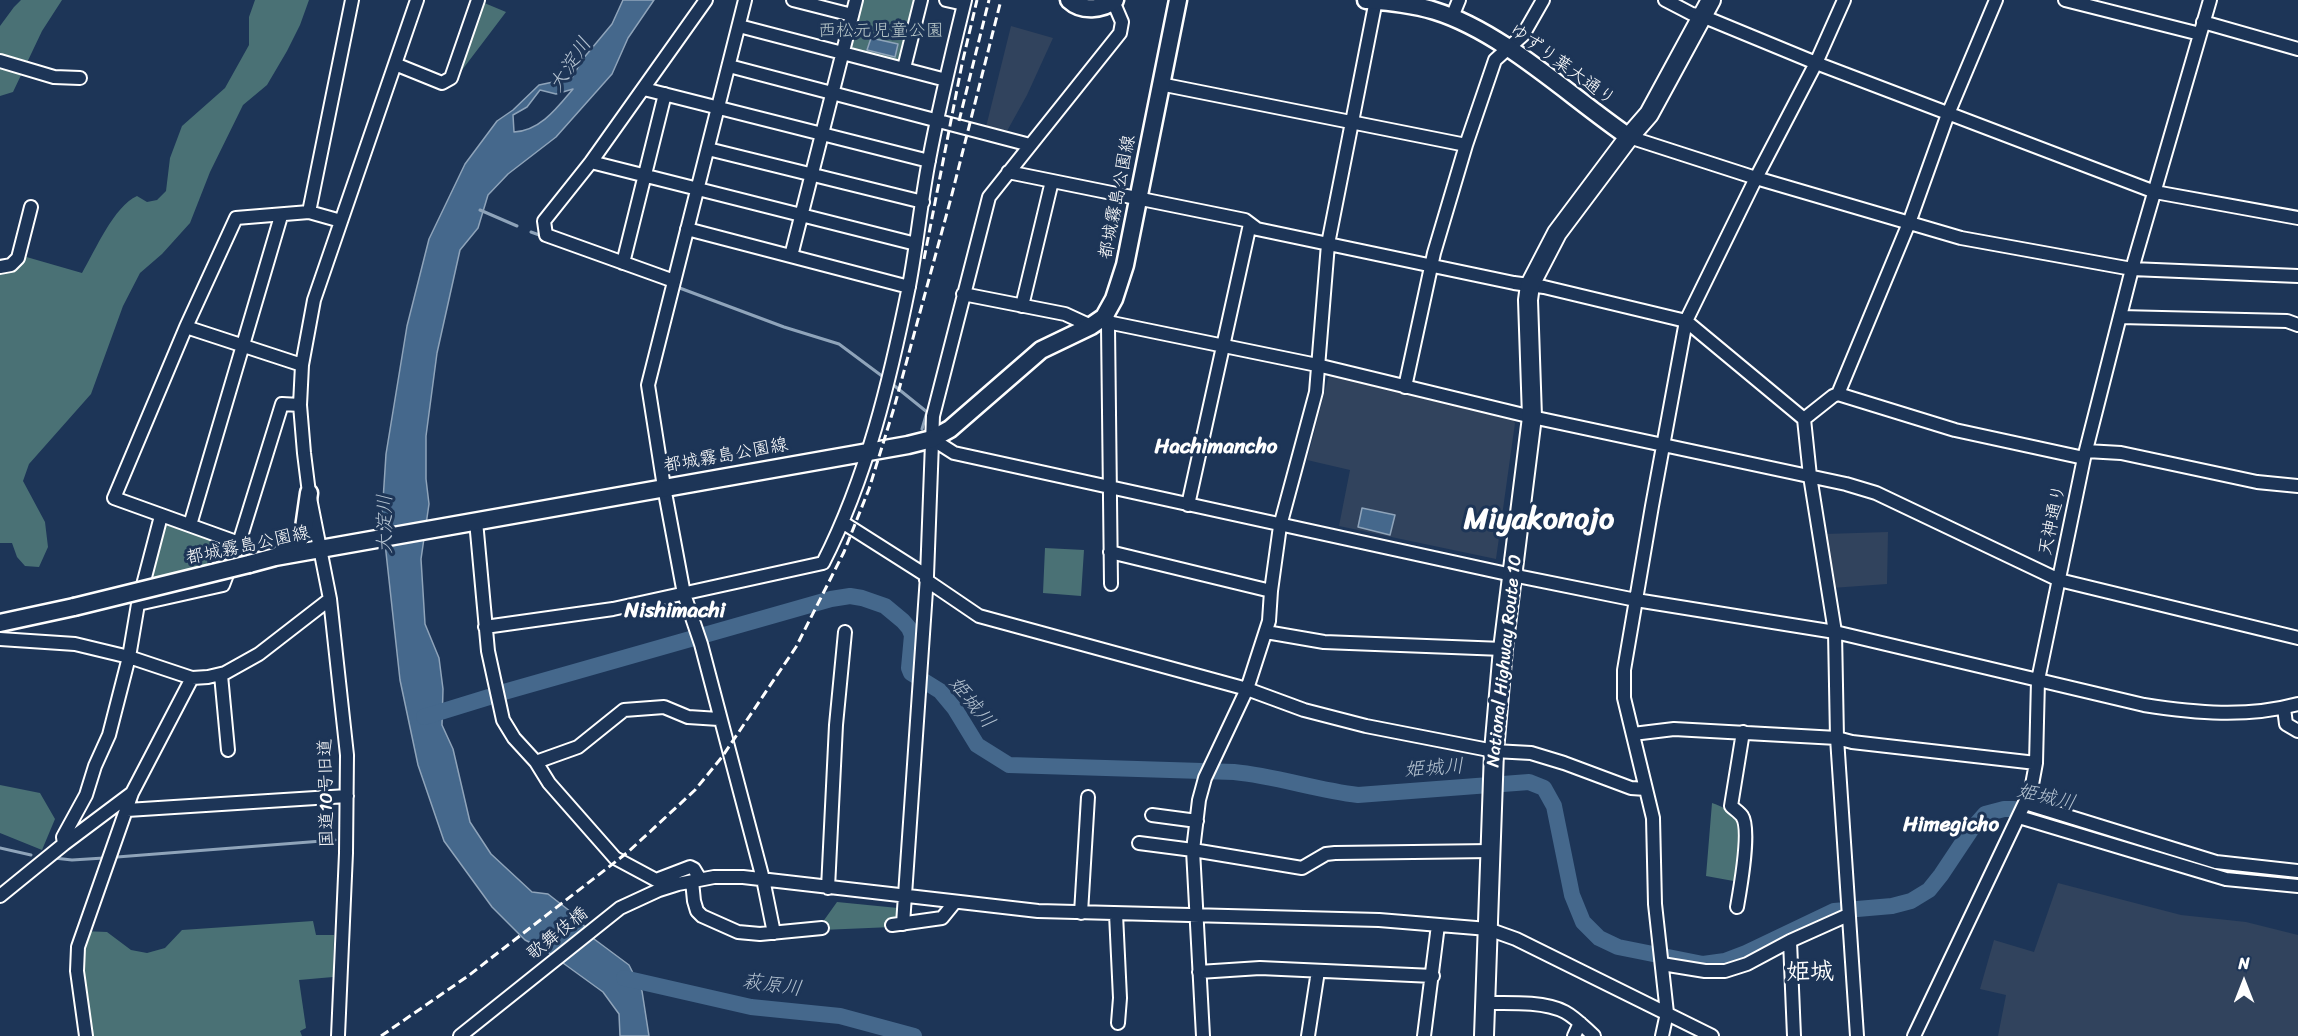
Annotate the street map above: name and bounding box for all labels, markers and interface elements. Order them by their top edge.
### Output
street label: ゆずり葉大通り [1505,19,1619,111]
park label: 西松元児童公園 [818,20,944,42]
water label: 大淀川 [545,33,597,97]
street label: 都城霧島公園線 [1095,133,1141,261]
street label: 都城霧島公園線 [662,434,790,478]
district label: Hachimancho [1155,435,1277,461]
street label: 天神通り [2035,483,2071,557]
water label: 大淀川 [374,494,398,554]
district label: Miyakonojo [1464,502,1614,538]
street label: 都城霧島公園線 [184,522,312,570]
street label: National Highway Route 10 [1483,554,1527,768]
district label: Nishimachi [625,599,725,625]
water label: 姫城川 [943,672,999,734]
street label: 国道10号旧道 [315,738,339,848]
water label: 姫城川 [1403,755,1465,783]
water label: 姫城川 [2014,780,2078,816]
district label: Himegicho [1903,813,1999,839]
street label: 歌舞伎橋 [523,903,593,965]
text: N [2238,949,2250,978]
north arrow [2214,952,2274,1012]
district label: 姫城 [1786,959,1834,987]
water label: 萩原川 [741,970,803,1002]

